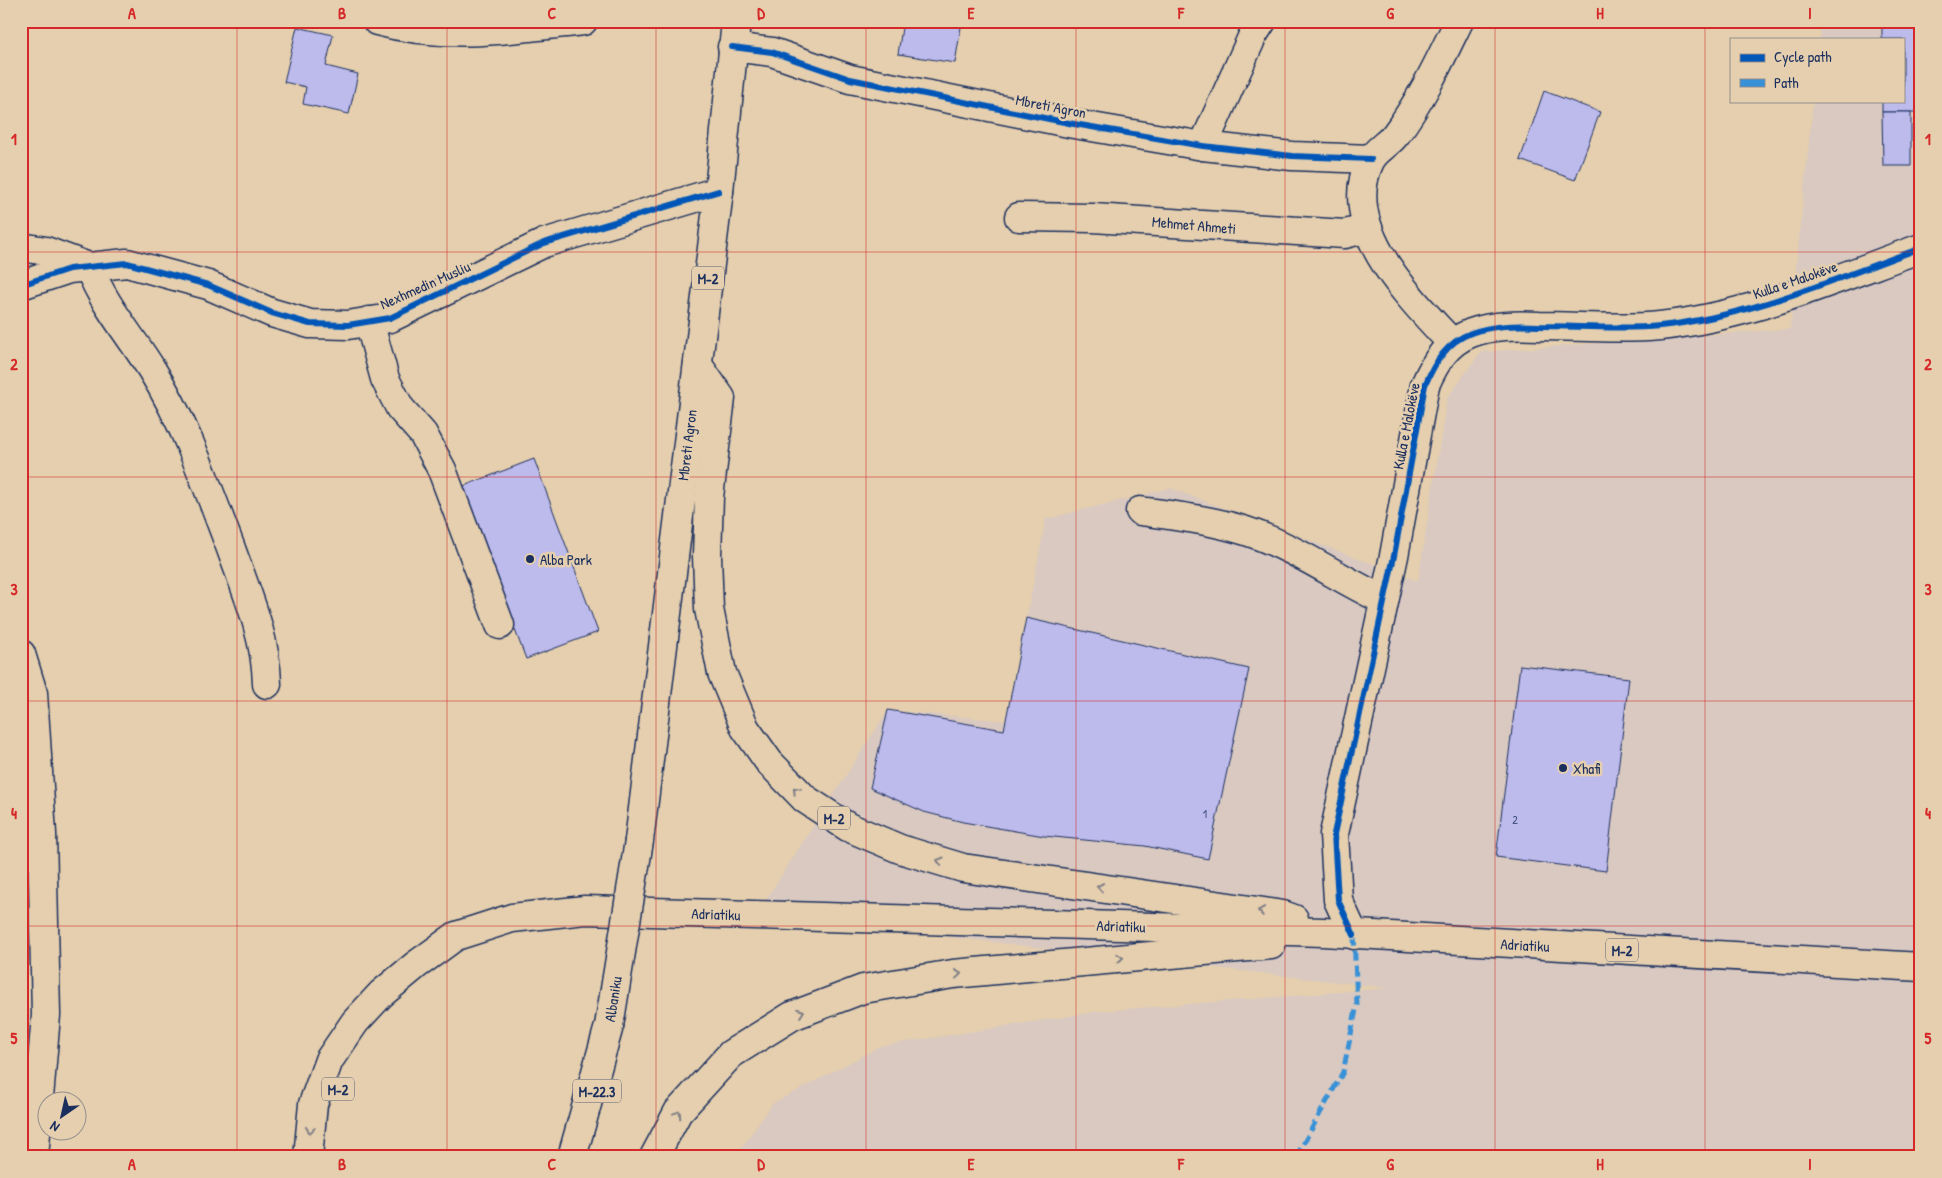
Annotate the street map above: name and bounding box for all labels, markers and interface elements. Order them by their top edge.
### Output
text: A [128,2,136,24]
text: B [338,2,346,24]
text: C [548,2,557,24]
text: D [757,2,765,24]
text: E [967,2,975,24]
text: F [1177,2,1185,24]
text: G [1386,2,1394,24]
text: H [1596,2,1604,24]
text: I [1808,2,1812,24]
legend [1730,38,1904,102]
text: Cycle path [1774,46,1832,67]
text: Path [1774,72,1799,93]
street label: Mbreti Agron [1014,89,1088,123]
text: 1 [11,128,17,150]
text: 1 [1925,128,1931,150]
street label: Mehmet Ahmeti [1151,211,1237,239]
street label: Nexhmedin Musliu [377,256,473,314]
street label: Kulla e Malokëve [1750,256,1840,304]
road number: M-2 [692,266,724,290]
text: 2 [10,353,18,375]
text: 2 [1924,353,1932,375]
street label: Kulla e Malokëve [1387,381,1425,471]
street label: Mbreti Agron [672,408,702,482]
place label: Alba Park [540,549,592,570]
marker: Alba Park [524,553,536,565]
text: 3 [10,578,18,600]
text: 3 [1924,578,1932,600]
place label: Xhafi [1573,758,1600,779]
marker: Xhafi [1557,762,1569,774]
one-way arrow [793,786,802,795]
text: 4 [11,802,17,824]
text: 4 [1925,802,1931,824]
house number: 1 [1203,805,1207,822]
road number: M-2 [818,806,850,830]
house number: 2 [1512,811,1518,828]
one-way arrow [936,857,944,867]
one-way arrow [1096,882,1104,893]
street label: Adriatiku [691,903,741,925]
one-way arrow [1256,907,1265,917]
street label: Adriatiku [1096,915,1146,937]
street label: Adriatiku [1500,933,1550,957]
road number: M-2 [1606,938,1638,962]
one-way arrow [1116,953,1124,964]
one-way arrow [954,969,962,980]
street label: Albaniku [599,975,627,1023]
one-way arrow [796,1008,805,1018]
text: 5 [11,1027,18,1049]
text: 5 [1925,1027,1932,1049]
road number: M-2 [322,1078,354,1100]
road number: M-22.3 [573,1080,621,1102]
north arrow [38,1090,88,1140]
one-way arrow [671,1111,681,1120]
text: N [46,1117,63,1137]
one-way arrow [305,1125,315,1134]
text: A [128,1153,136,1175]
text: B [338,1153,346,1175]
text: C [548,1153,557,1175]
text: D [757,1153,765,1175]
text: E [967,1153,975,1175]
text: F [1177,1153,1185,1175]
text: G [1386,1153,1394,1175]
text: H [1596,1153,1604,1175]
text: I [1808,1153,1812,1175]

